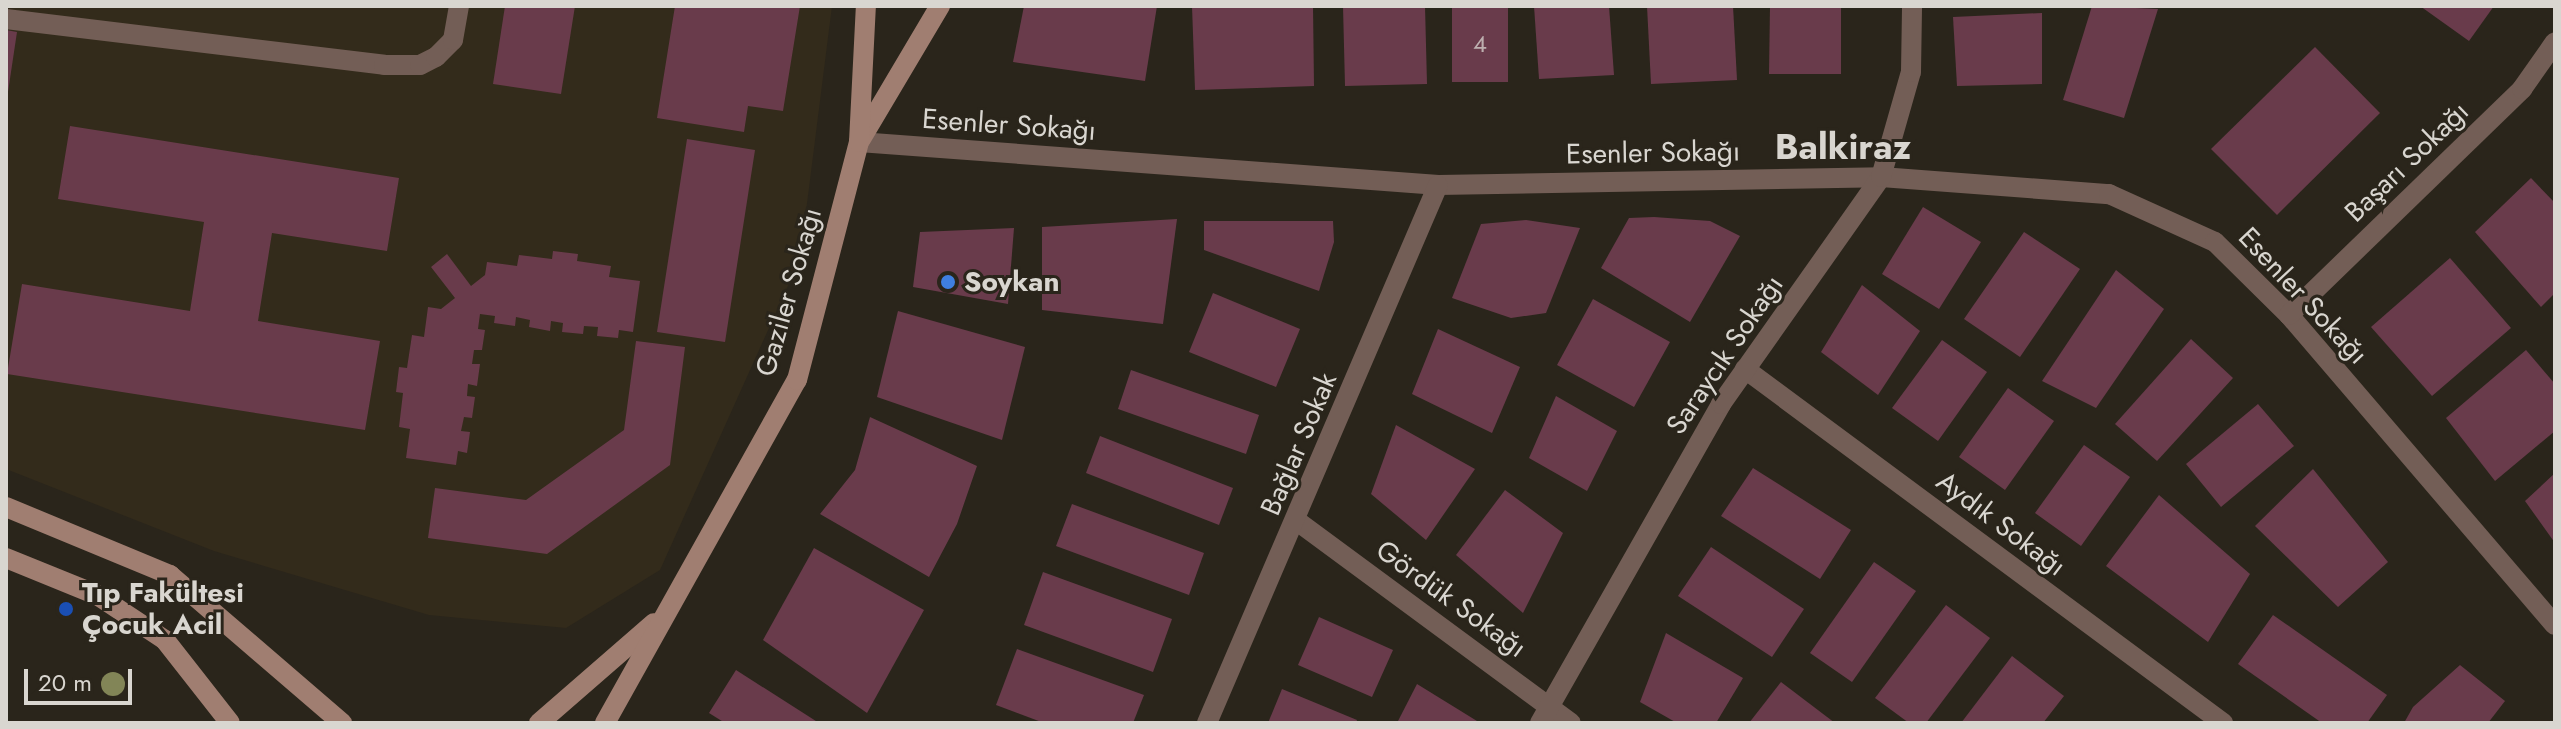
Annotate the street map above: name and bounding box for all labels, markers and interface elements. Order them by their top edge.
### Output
house number: 4 [1473,30,1487,58]
street label: Başarı Sokağı [2338,95,2476,229]
street label: Esenler Sokağı [921,102,1097,148]
district label: Balkiraz [1775,125,1911,169]
street label: Esenler Sokağı [1566,135,1740,171]
street label: Gaziler Sokağı [749,204,829,380]
street label: Esenler Sokağı [2231,221,2375,371]
place label: Soykan [964,265,1060,299]
street label: Saraycık Sokağı [1659,269,1791,441]
marker: Soykan [939,273,957,291]
street label: Bağlar Sokak [1254,368,1344,520]
street label: Aydık Sokağı [1930,465,2072,583]
street label: Gördük Sokağı [1369,533,1533,665]
place label: Tıp Fakültesi Çocuk Acil [82,576,244,642]
marker: Tıp Fakültesi Çocuk Acil [57,600,75,618]
scale bar [28,653,136,703]
text: 20 m [38,665,92,700]

